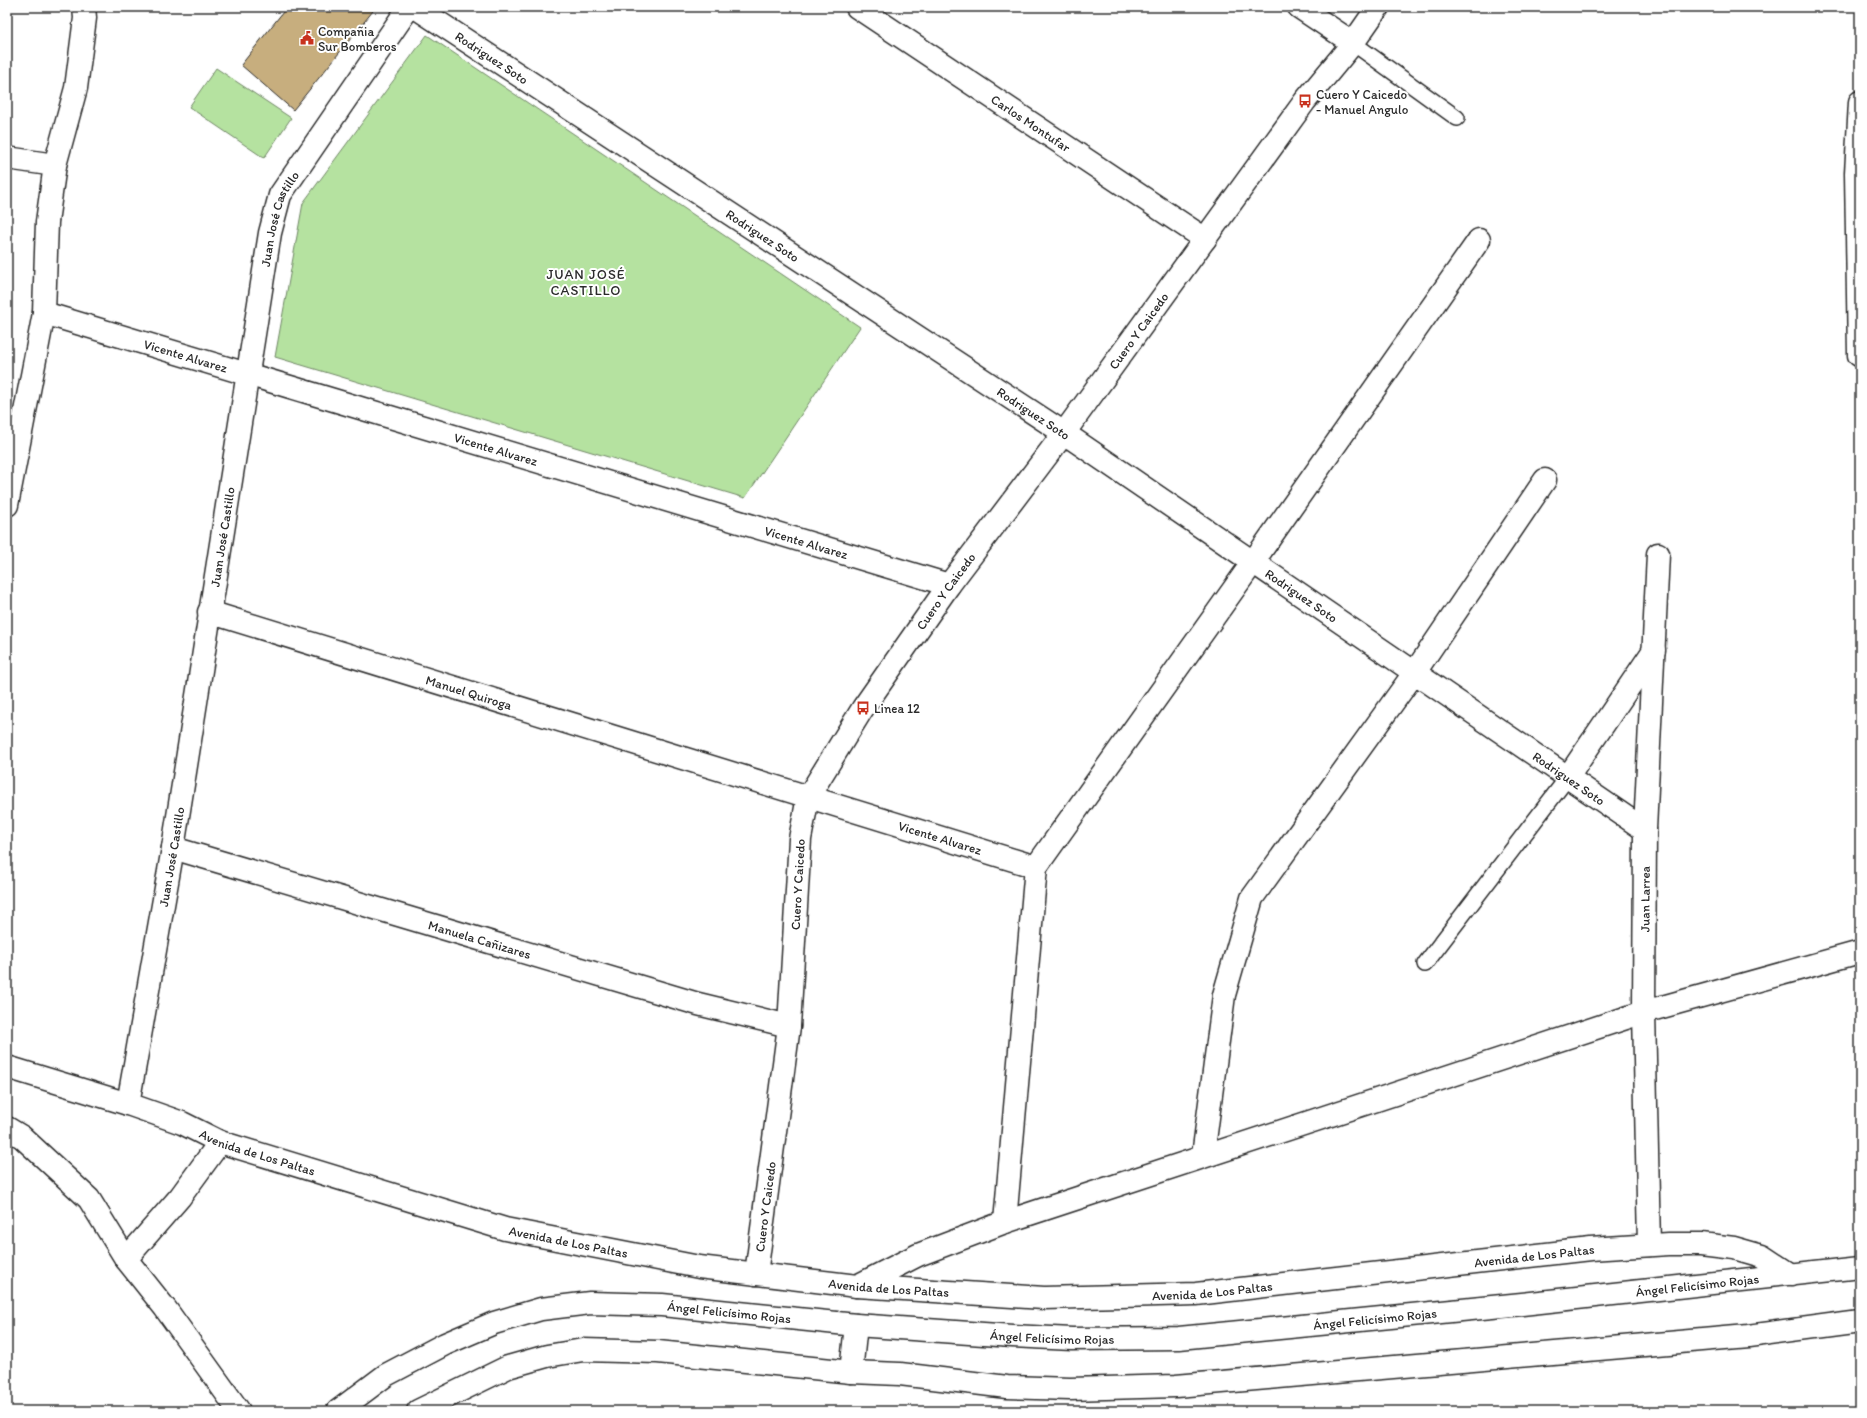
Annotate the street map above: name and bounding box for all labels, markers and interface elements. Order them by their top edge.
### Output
place label: Compañia Sur Bomberos [318,24,397,54]
street label: Rodriguez Soto [452,29,531,88]
public building icon: Compañia Sur Bomberos [299,30,315,46]
place label: Cuero Y Caicedo - Manuel Angulo [1316,87,1409,117]
street label: Carlos Montufar [988,92,1074,156]
bus stop icon: Cuero Y Caicedo - Manuel Angulo [1297,93,1313,109]
street label: Juan José Castillo [258,168,302,268]
street label: Rodriguez Soto [723,206,802,265]
district label: JUAN JOSÉ CASTILLO [546,266,626,299]
street label: Cuero Y Caicedo [1106,289,1172,372]
street label: Vicente Alvarez [142,336,229,376]
street label: Rodriguez Soto [994,384,1073,443]
street label: Vicente Alvarez [452,430,539,469]
street label: Juan José Castillo [207,485,238,588]
street label: Vicente Alvarez [763,523,850,562]
street label: Cuero Y Caicedo [913,550,979,633]
street label: Rodriguez Soto [1262,566,1341,626]
street label: Manuel Quiroga [424,672,514,713]
bus stop icon: Linea 12 [855,700,871,716]
place label: Linea 12 [874,701,920,716]
street label: Rodriguez Soto [1530,749,1608,809]
street label: Juan José Castillo [156,805,187,908]
street label: Vicente Alvarez [896,818,983,858]
street label: Cuero Y Caicedo [788,838,808,930]
street label: Juan Larrea [1637,865,1653,932]
street label: Manuela Cañizares [426,917,533,962]
street label: Avenida de Los Paltas [197,1126,317,1179]
street label: Cuero Y Caicedo [752,1160,779,1253]
street label: Avenida de Los Paltas [508,1223,629,1261]
street label: Avenida de Los Paltas [1473,1242,1595,1270]
street label: Ángel Felicísimo Rojas [1635,1271,1760,1300]
street label: Avenida de Los Paltas [828,1276,950,1300]
street label: Avenida de Los Paltas [1152,1278,1274,1303]
street label: Ángel Felicísimo Rojas [667,1299,792,1326]
street label: Ángel Felicísimo Rojas [1313,1305,1438,1333]
street label: Ángel Felicísimo Rojas [990,1327,1114,1347]

